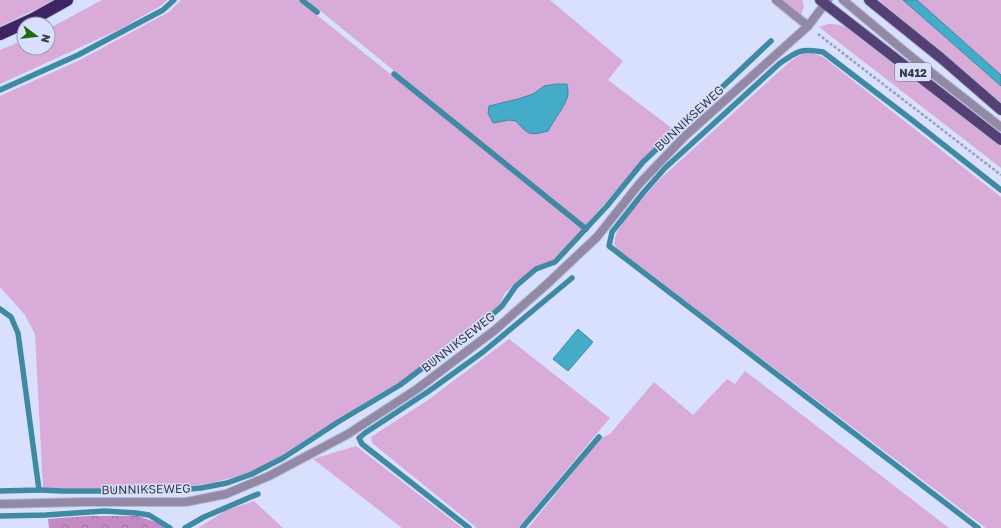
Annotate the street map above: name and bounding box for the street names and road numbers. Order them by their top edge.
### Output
road number: N412 [895,63,931,81]
street label: BUNNIKSEWEG [651,82,727,154]
street label: BUNNIKSEWEG [418,309,498,375]
street label: BUNNIKSEWEG [101,481,191,497]

